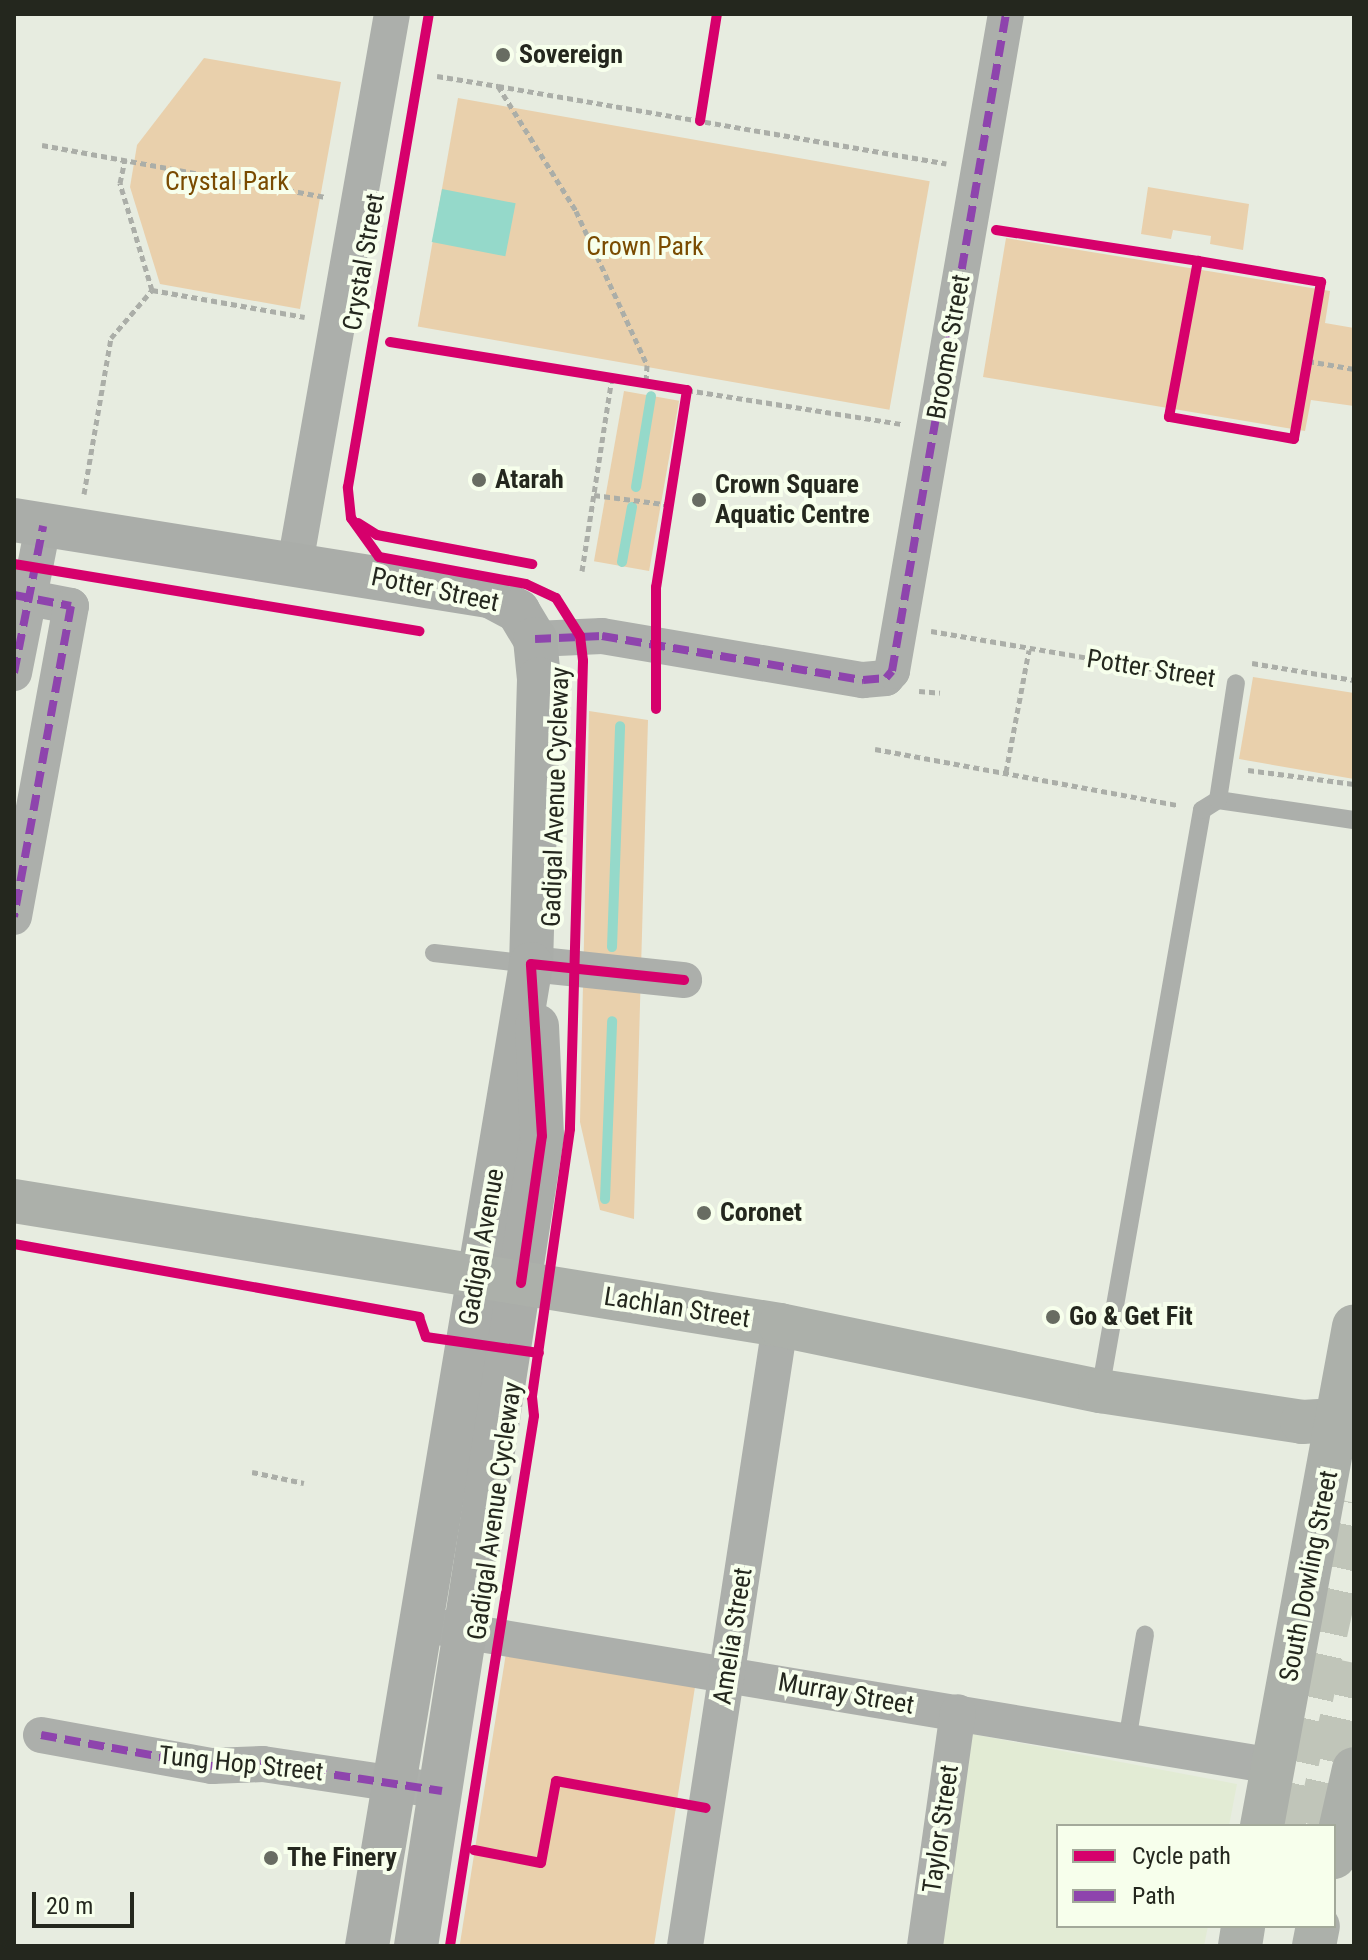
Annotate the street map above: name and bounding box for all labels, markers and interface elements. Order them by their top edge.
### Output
place label: Sovereign [519,39,623,71]
marker: Sovereign [494,46,512,64]
park label: Crystal Park [165,166,289,198]
street label: Crystal Street [337,191,391,333]
park label: Crown Park [586,231,704,263]
street label: Broome Street [921,272,977,422]
place label: Atarah [495,464,564,496]
place label: Crown Square Aquatic Centre [715,469,870,530]
marker: Atarah [470,471,488,489]
marker: Crown Square Aquatic Centre [690,491,708,509]
street label: Potter Street [368,561,502,619]
street label: Potter Street [1085,643,1217,695]
street label: Gadigal Avenue Cycleway [536,666,576,928]
street label: Gadigal Avenue [453,1166,511,1328]
place label: Coronet [720,1197,802,1229]
marker: Coronet [695,1204,713,1222]
street label: Lachlan Street [602,1281,752,1335]
place label: Go & Get Fit [1069,1301,1193,1333]
marker: Go & Get Fit [1044,1308,1062,1326]
street label: Gadigal Avenue Cycleway [461,1380,529,1642]
street label: South Dowling Street [1273,1468,1345,1684]
street label: Amelia Street [707,1565,759,1707]
street label: Murray Street [776,1667,916,1721]
street label: Tung Hop Street [157,1740,325,1788]
street label: Taylor Street [917,1763,965,1895]
legend [1056,1824,1336,1928]
place label: The Finery [287,1842,397,1874]
text: Cycle path [1132,1842,1231,1870]
marker: The Finery [262,1849,280,1867]
scale bar [36,1876,138,1926]
text: Path [1132,1882,1175,1910]
text: 20 m [46,1892,93,1920]

